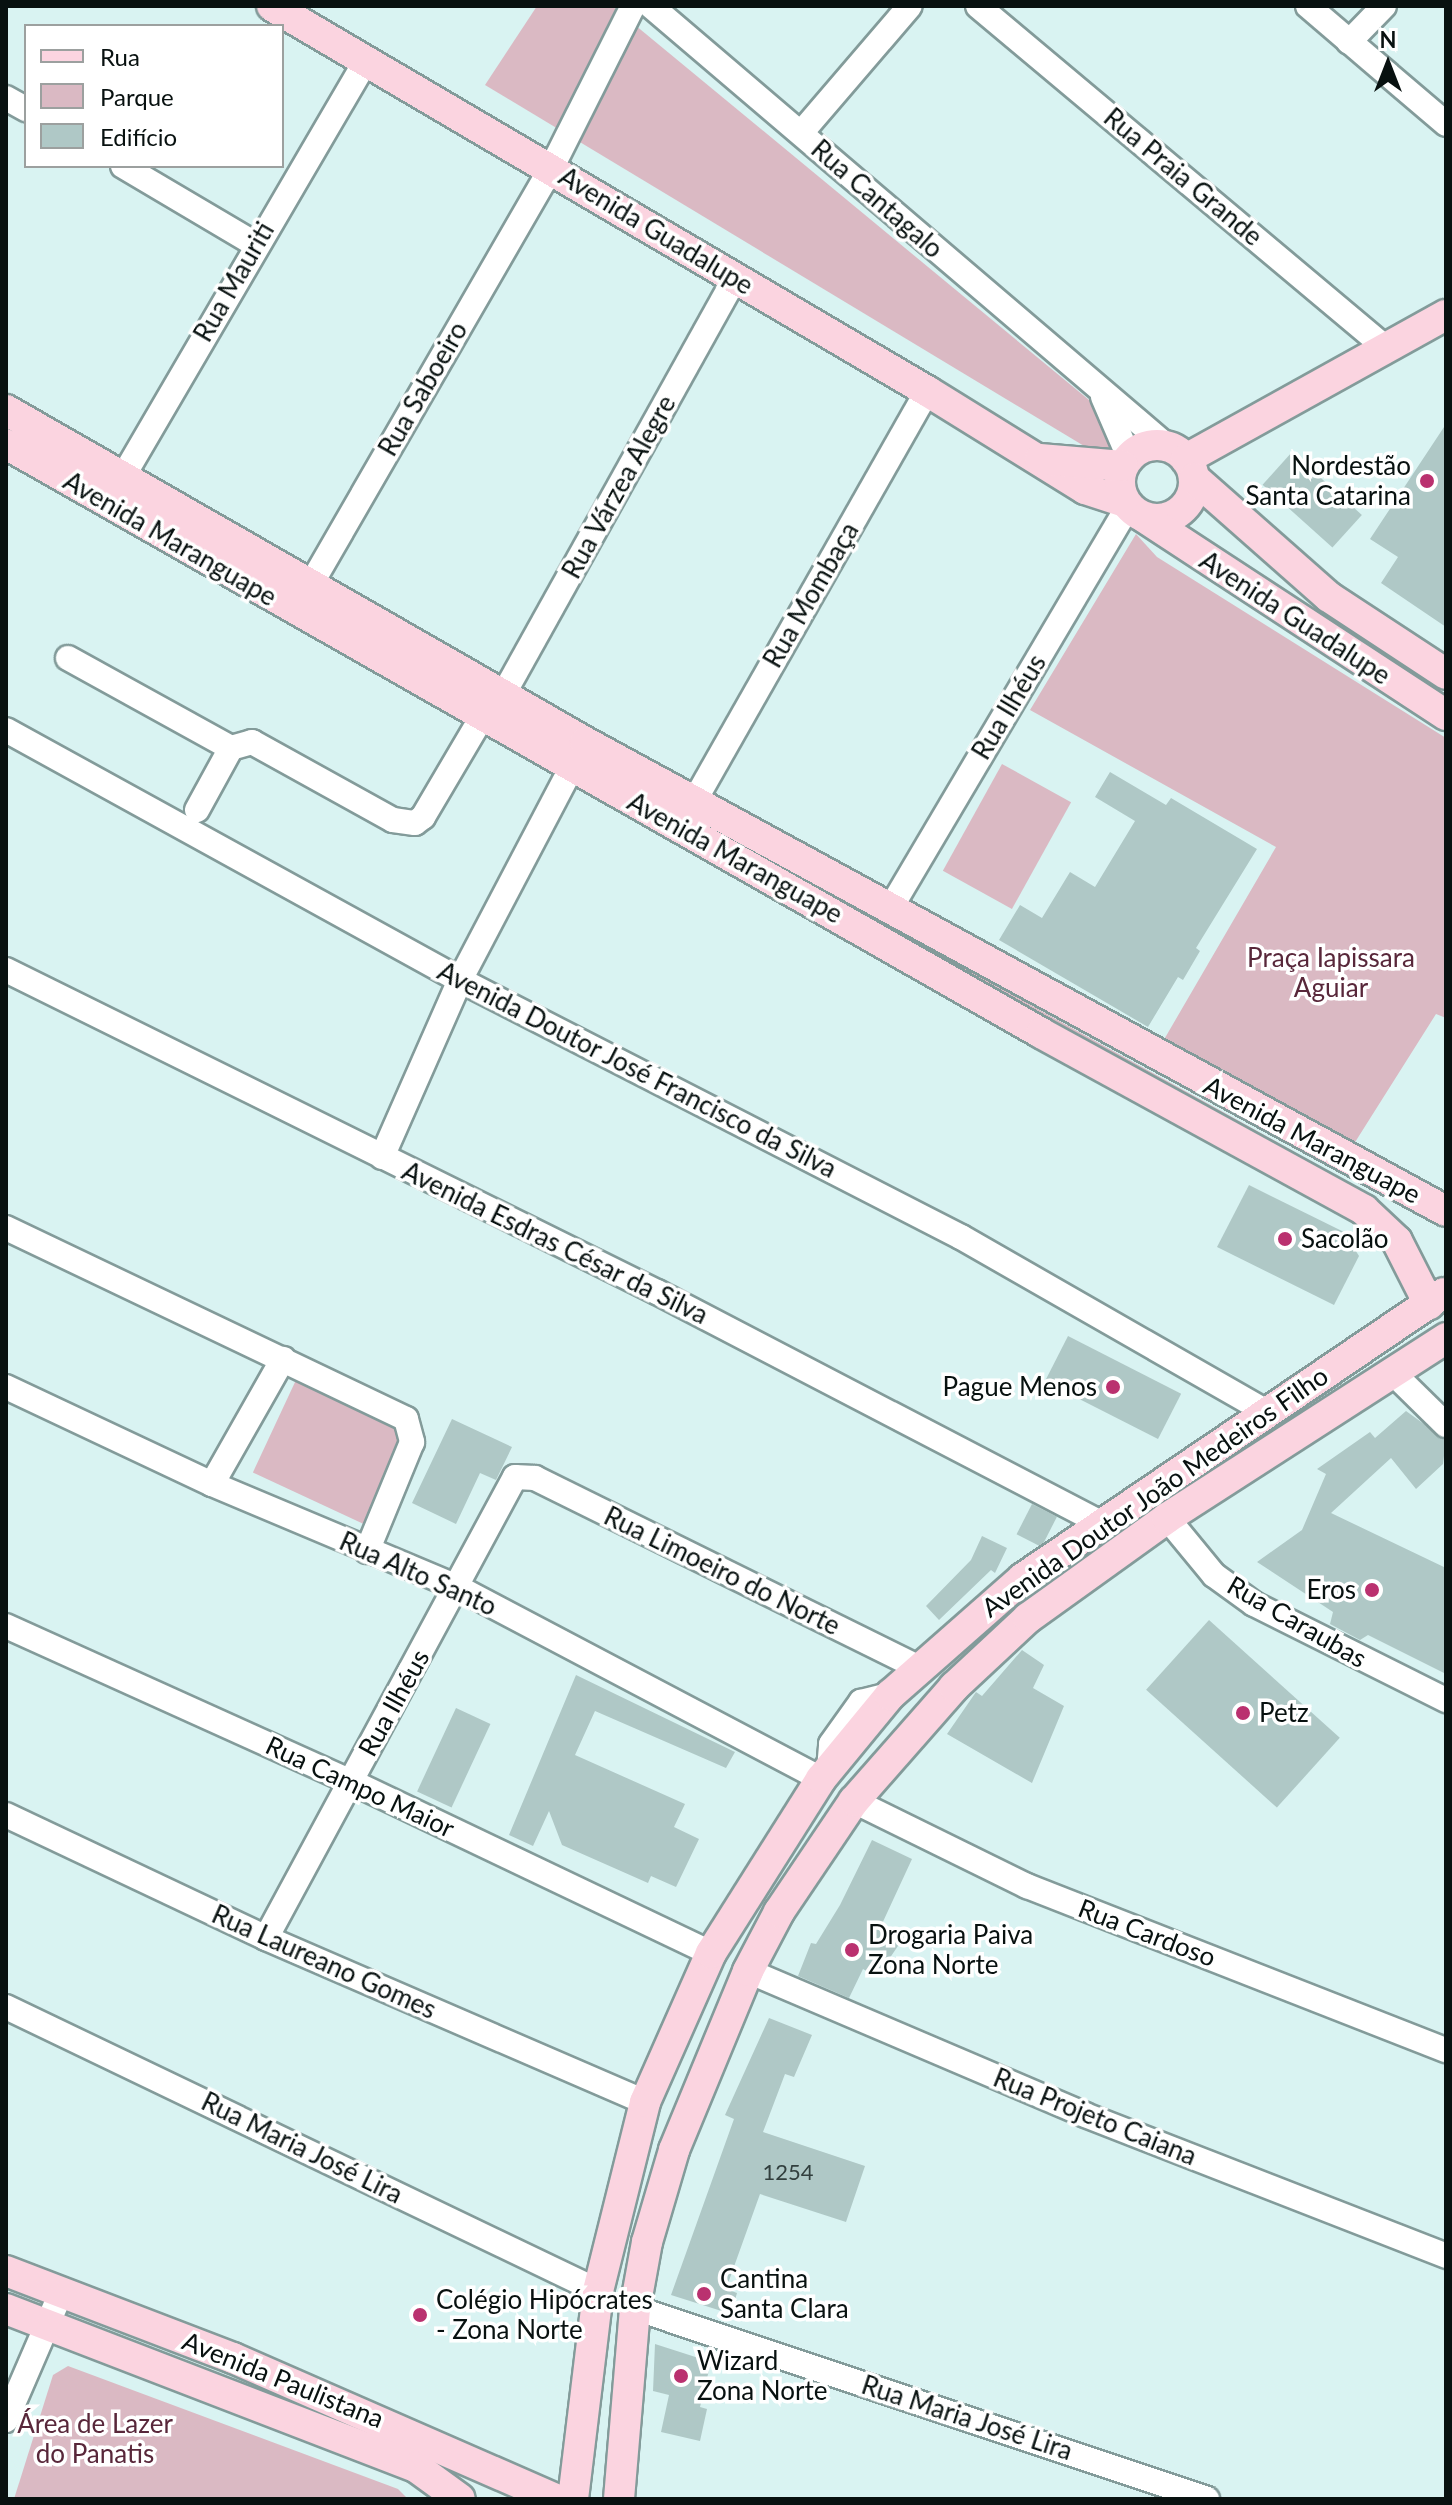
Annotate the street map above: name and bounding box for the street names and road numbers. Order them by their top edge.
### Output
street label: Rua Praia Grande [1098,102,1268,252]
street label: Rua Cantagalo [805,133,949,265]
street label: Avenida Guadalupe [553,161,759,301]
street label: Rua Mauriti [187,217,281,347]
street label: Rua Saboeiro [372,316,474,462]
street label: Rua Várzea Alegre [555,389,683,585]
street label: Avenida Maranguape [58,465,282,613]
street label: Rua Mombaça [757,517,865,673]
street label: Avenida Guadalupe [1194,545,1396,691]
street label: Rua Ilhéus [965,649,1053,765]
street label: Avenida Maranguape [622,786,848,930]
street label: Avenida Doutor José Francisco da Silva [432,955,842,1185]
street label: Avenida Maranguape [1198,1070,1426,1210]
street label: Avenida Esdras César da Silva [397,1155,713,1331]
street label: Avenida Doutor João Medeiros Filho [975,1360,1335,1624]
street label: Rua Limoeiro do Norte [599,1500,845,1642]
street label: Rua Alto Santo [334,1525,502,1623]
street label: Rua Caraubas [1222,1570,1372,1674]
street label: Rua Ilhéus [352,1644,436,1762]
street label: Rua Campo Maior [261,1730,459,1844]
street label: Rua Cardoso [1074,1893,1220,1973]
street label: Rua Laureano Gomes [207,1899,441,2025]
street label: Rua Projeto Caiana [989,2062,1201,2172]
street label: Rua Maria José Lira [196,2086,408,2210]
street label: Avenida Paulistana [178,2325,388,2435]
street label: Rua Maria José Lira [857,2369,1077,2467]

